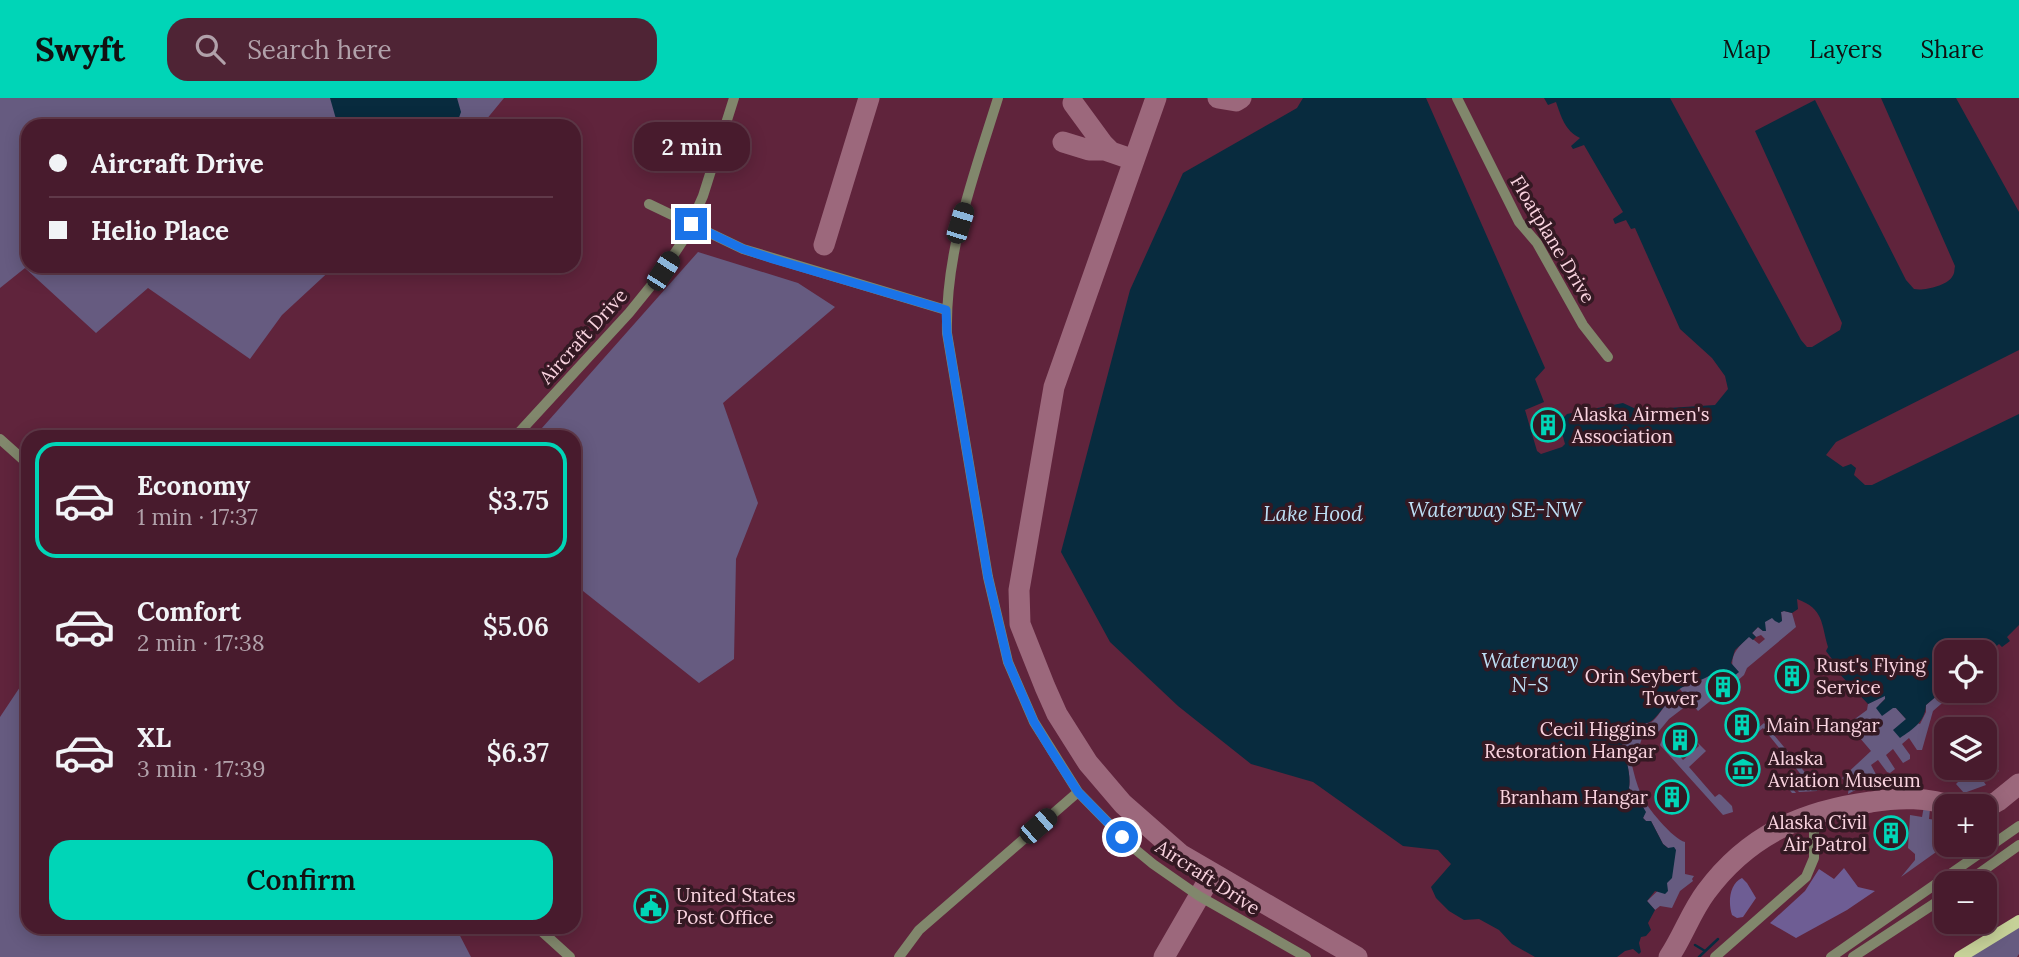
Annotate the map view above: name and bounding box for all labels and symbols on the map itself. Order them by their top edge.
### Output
callout: 2 min [633,122,749,172]
street label: Floatplane Drive [1506,171,1600,307]
car [944,200,977,246]
route end [675,208,707,240]
car [643,248,684,294]
street label: Aircraft Drive [533,283,632,389]
place label: Alaska Airmen's Association [1571,402,1710,448]
building icon: Alaska Airmen's Association [1529,406,1567,444]
water label: Waterway SE-NW [1408,496,1583,523]
water label: Lake Hood [1263,500,1363,527]
water label: Waterway N-S [1481,647,1579,698]
place label: Rust's Flying Service [1816,653,1927,699]
building icon: Rust's Flying Service [1773,657,1811,695]
place label: Orin Seybert Tower [1585,664,1699,710]
building icon: Orin Seybert Tower [1704,668,1742,706]
building icon: Main Hangar [1723,706,1761,744]
place label: Main Hangar [1766,713,1880,737]
place label: Cecil Higgins Restoration Hangar [1484,717,1657,763]
building icon: Cecil Higgins Restoration Hangar [1661,721,1699,759]
place label: Alaska Aviation Museum [1767,746,1921,792]
museum icon: Alaska Aviation Museum [1724,750,1762,788]
building icon: Branham Hangar [1653,778,1691,816]
place label: Branham Hangar [1499,785,1649,809]
car [1016,804,1061,848]
place label: Alaska Civil Air Patrol [1767,810,1867,856]
building icon: Alaska Civil Air Patrol [1872,814,1910,852]
route start [1106,821,1138,853]
street label: Aircraft Drive [1150,834,1265,920]
place label: United States Post Office [676,883,796,929]
public building icon: United States Post Office [632,887,670,925]

